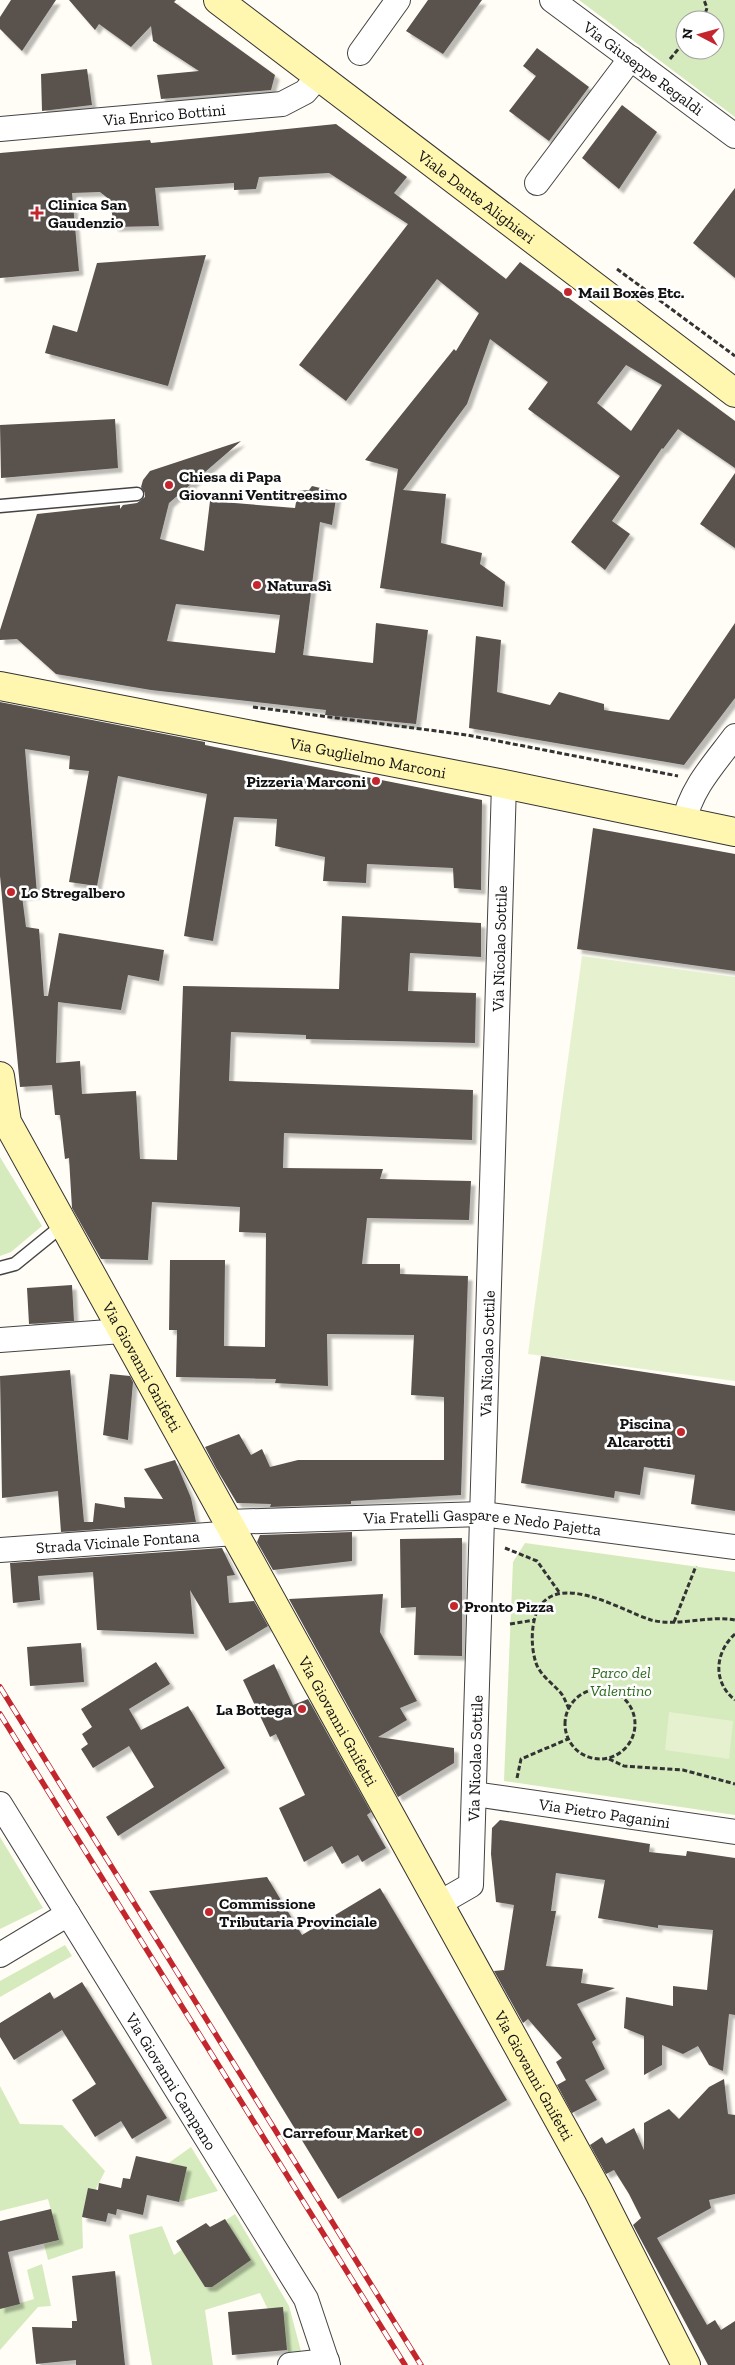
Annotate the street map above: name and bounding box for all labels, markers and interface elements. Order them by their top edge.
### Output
north arrow [675,10,725,60]
street label: Via Giuseppe Regaldi [579,17,708,120]
text: N [679,27,697,40]
street label: Via Enrico Bottini [101,100,227,130]
street label: Viale Dante Alighieri [413,146,539,248]
place label: Clinica San Gaudenzio [48,195,128,232]
marker: Clinica San Gaudenzio [30,206,44,220]
place label: Mail Boxes Etc. [578,283,685,302]
marker: Mail Boxes Etc. [562,286,574,298]
place label: Chiesa di Papa Giovanni Ventitreesimo [179,467,348,504]
marker: Chiesa di Papa Giovanni Ventitreesimo [163,479,175,491]
place label: NaturaSì [267,576,332,595]
marker: NaturaSì [251,579,263,591]
street label: Via Guglielmo Marconi [287,733,448,783]
place label: Pizzeria Marconi [246,772,366,791]
marker: Pizzeria Marconi [370,775,382,787]
place label: Lo Stregalbero [21,883,126,902]
street label: Via Nicolao Sottile [488,885,511,1013]
marker: Lo Stregalbero [5,886,17,898]
street label: Via Nicolao Sottile [476,1290,499,1418]
street label: Via Giovanni Gnifetti [98,1298,186,1435]
place label: Piscina Alcarotti [607,1414,671,1451]
marker: Piscina Alcarotti [675,1426,687,1438]
street label: Via Fratelli Gaspare e Nedo Pajetta [362,1505,603,1539]
street label: Strada Vicinale Fontana [35,1527,200,1557]
place label: Pronto Pizza [464,1597,554,1616]
marker: Pronto Pizza [448,1600,460,1612]
street label: Via Giovanni Gnifetti [294,1652,381,1790]
park label: Parco del Valentino [590,1663,652,1700]
street label: Via Nicolao Sottile [464,1695,487,1823]
place label: La Bottega [216,1700,292,1719]
marker: La Bottega [296,1703,308,1715]
street label: Via Pietro Paganini [537,1794,672,1833]
place label: Commissione Tributaria Provinciale [219,1894,377,1931]
marker: Commissione Tributaria Provinciale [203,1906,215,1918]
street label: Via Giovanni Gnifetti [490,2007,577,2144]
street label: Via Giovanni Campano [121,2009,221,2154]
place label: Carrefour Market [283,2123,409,2142]
marker: Carrefour Market [412,2126,424,2138]

